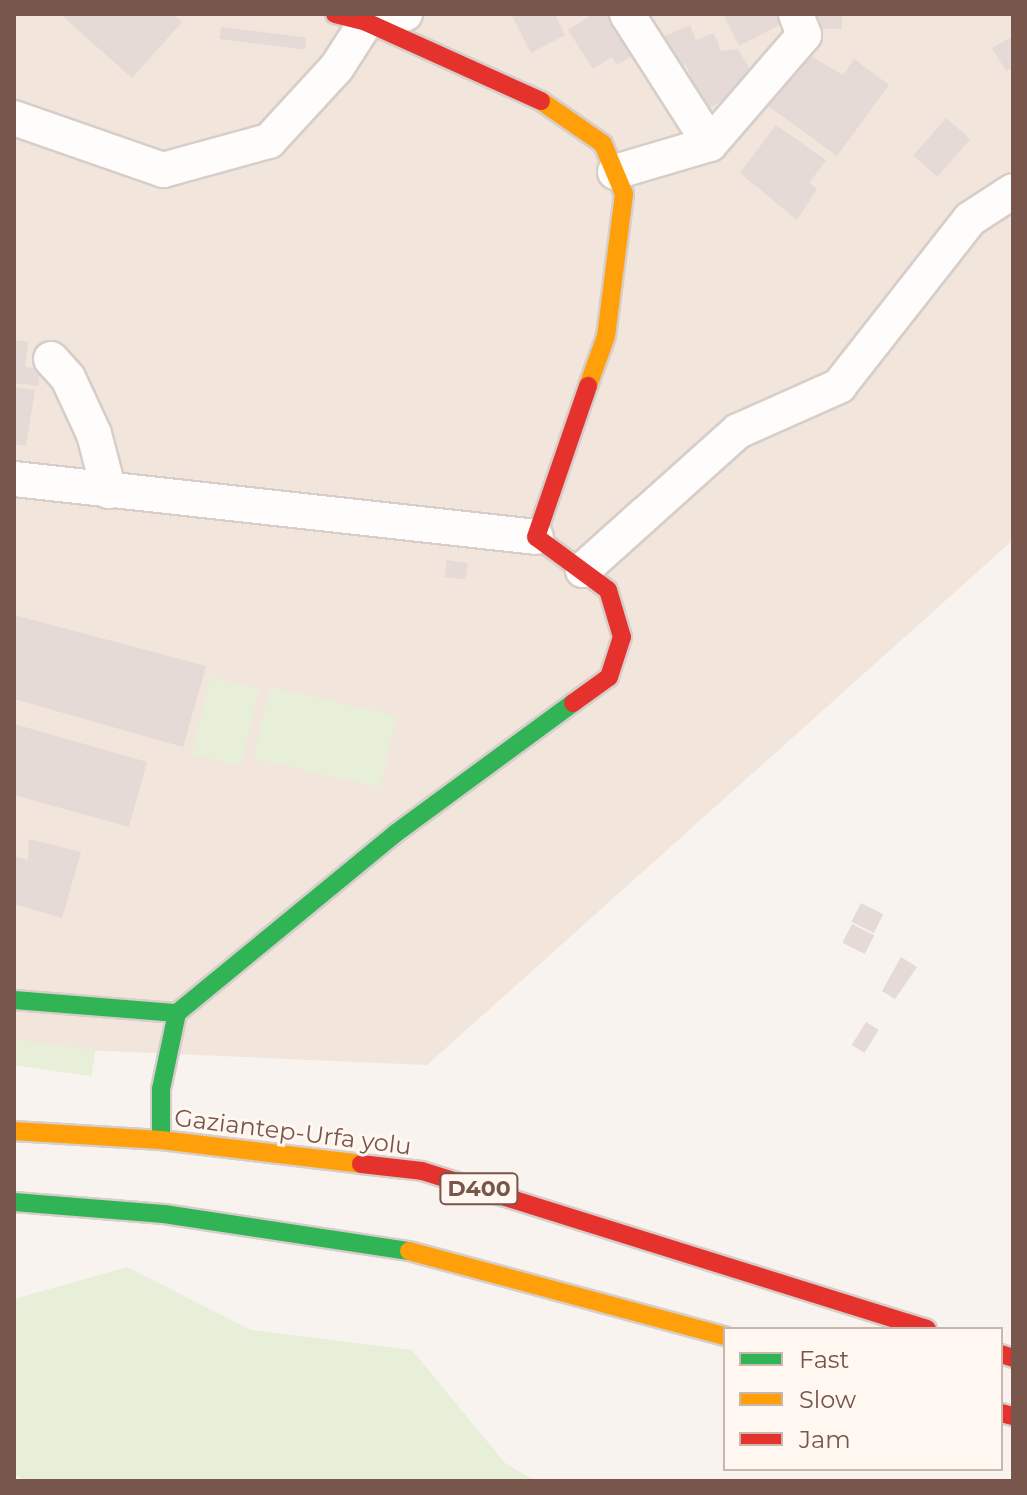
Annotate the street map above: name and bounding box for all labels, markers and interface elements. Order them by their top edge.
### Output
street label: Gaziantep-Urfa yolu [173,1103,413,1161]
road number: D400 [439,1171,519,1207]
legend [723,1327,1003,1471]
text: Fast [799,1345,849,1374]
text: Slow [799,1385,856,1414]
text: Jam [799,1425,851,1454]

